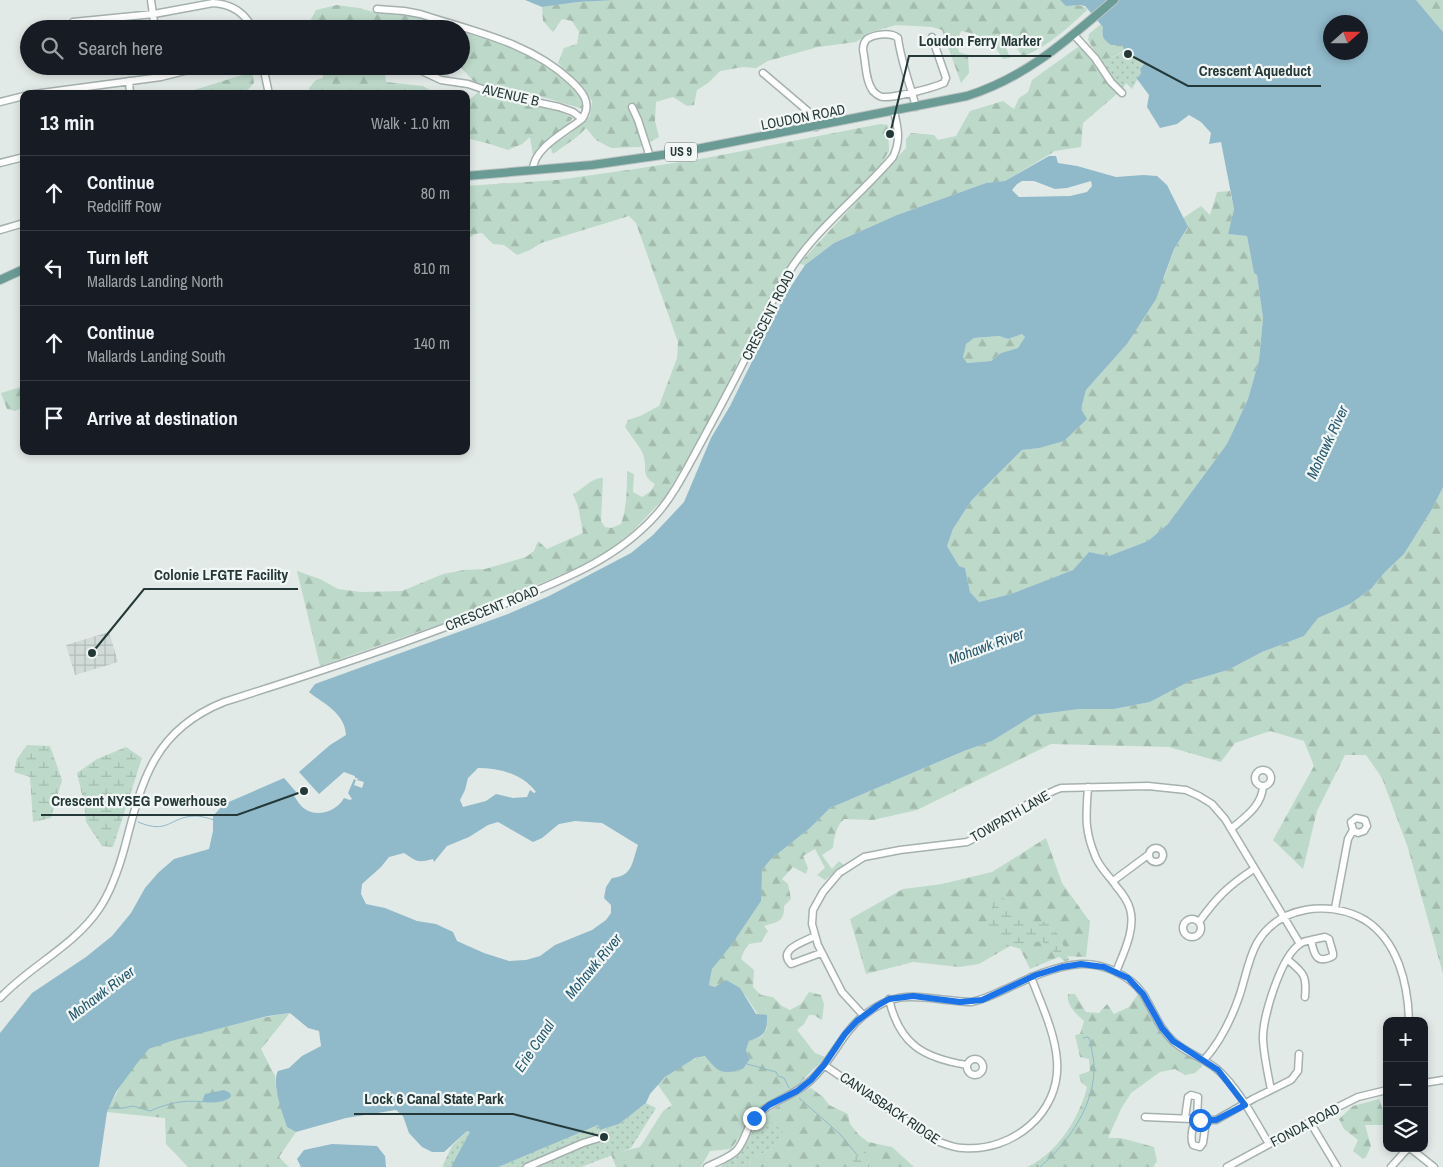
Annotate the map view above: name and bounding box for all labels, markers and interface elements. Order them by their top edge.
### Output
north arrow [1323,15,1368,60]
search box [20,20,470,75]
callout: Loudon Ferry Marker [909,26,1051,56]
text: Loudon Ferry Marker [919,30,1041,51]
icon: search [38,34,66,62]
text: Search here [78,35,163,61]
callout: Crescent Aqueduct [1188,56,1321,86]
text: Crescent Aqueduct [1199,60,1311,81]
street label: AVENUE B [480,80,541,110]
street label: LOUDON ROAD [759,100,847,134]
text: 13 min [40,108,95,137]
text: Walk · 1.0 km [371,112,450,134]
road number: US 9 [665,142,697,162]
text: Continue [87,169,155,195]
icon: ahead [40,179,68,207]
text: 80 m [421,182,450,204]
text: Redcliff Row [87,195,161,217]
text: Turn left [87,244,148,270]
icon: left [40,254,68,282]
text: 810 m [414,257,450,279]
street label: CRESCENT ROAD [737,267,799,363]
text: Mallards Landing North [87,270,223,292]
text: Continue [87,319,155,345]
icon: ahead [40,329,68,357]
text: 140 m [414,332,450,354]
text: Mallards Landing South [87,345,226,367]
water label: Mohawk River [1301,401,1354,482]
icon: arrive [40,404,68,432]
text: Arrive at destination [87,405,238,431]
callout: Colonie LFGTE Facility [144,559,298,589]
text: Colonie LFGTE Facility [154,564,288,585]
street label: CRESCENT ROAD [443,581,541,635]
water label: Mohawk River [945,622,1027,669]
callout: Crescent NYSEG Powerhouse [41,785,237,815]
street label: TOWPATH LANE [967,786,1053,846]
text: Crescent NYSEG Powerhouse [51,790,227,811]
water label: Mohawk River [560,928,627,1003]
water label: Mohawk River [63,960,139,1025]
water label: Erie Canal [509,1016,559,1076]
map controls [1383,1017,1428,1152]
button: + [1383,1017,1428,1062]
button: − [1383,1062,1428,1107]
street label: CANVASBACK RIDGE [836,1068,944,1148]
callout: Lock 6 Canal State Park [354,1084,513,1114]
text: Lock 6 Canal State Park [364,1088,504,1109]
street label: FONDA ROAD [1267,1099,1343,1151]
route end [743,1107,766,1130]
button: layers [1383,1107,1428,1152]
route start [1189,1109,1212,1132]

